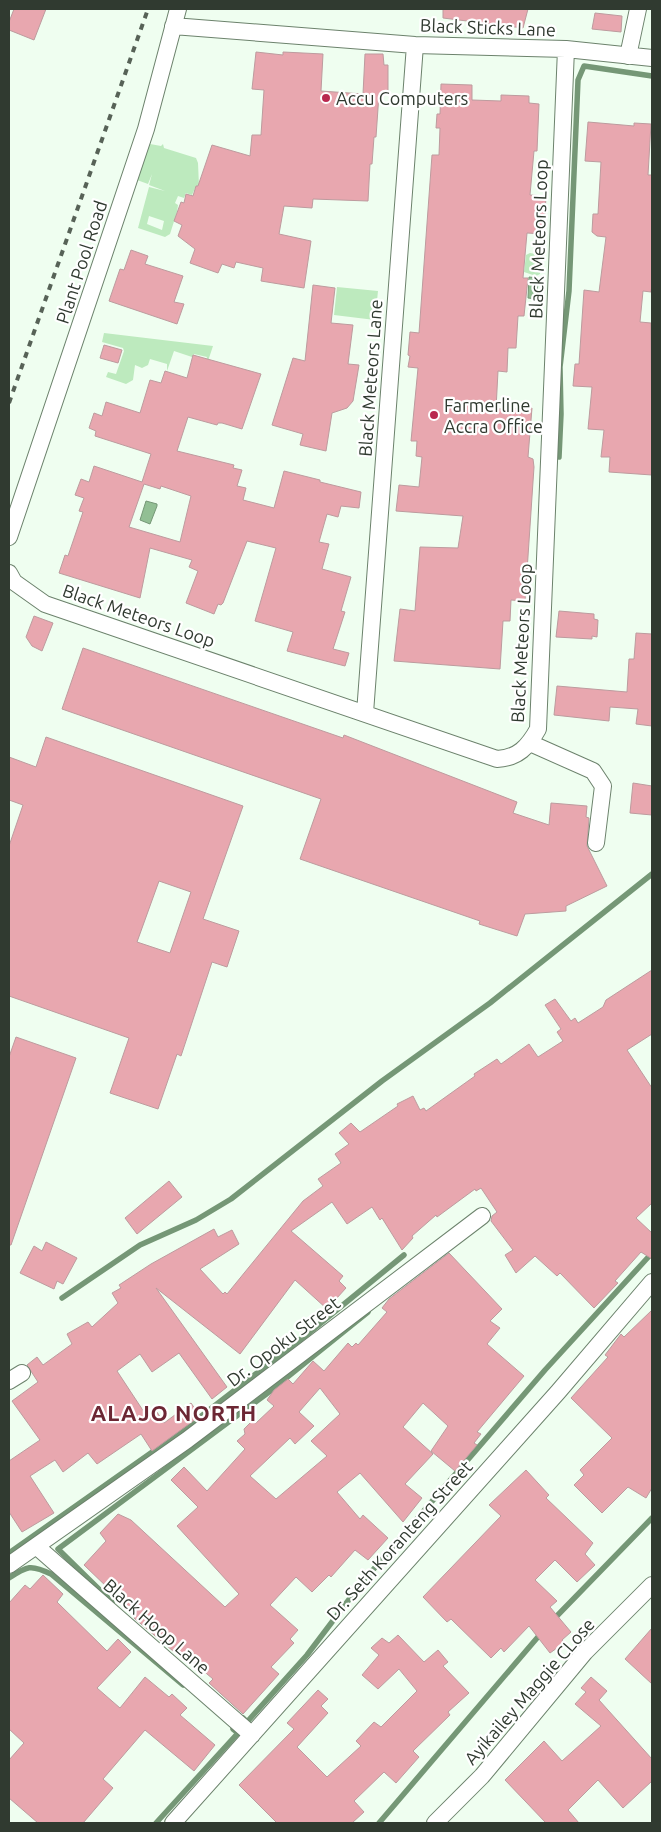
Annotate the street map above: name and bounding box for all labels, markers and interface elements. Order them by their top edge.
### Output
street label: Black Sticks Lane [420,15,556,39]
place label: Accu Computers [336,88,468,108]
marker: Accu Computers [320,92,332,104]
street label: Black Meteors Loop [525,159,551,319]
street label: Plant Pool Road [52,198,110,326]
street label: Black Meteors Lane [355,299,385,457]
place label: Farmerline Accra Office [444,395,543,436]
marker: Farmerline Accra Office [428,409,440,421]
street label: Black Meteors Loop [507,563,535,723]
street label: Black Meteors Loop [60,580,218,650]
street label: Dr. Opoku Street [223,1292,343,1390]
district label: ALAJO NORTH [91,1400,257,1425]
street label: Dr. Seth Koranteng Street [322,1456,476,1624]
street label: Black Hoop Lane [100,1575,214,1677]
street label: Ayikailey Maggie CLose [460,1614,598,1768]

